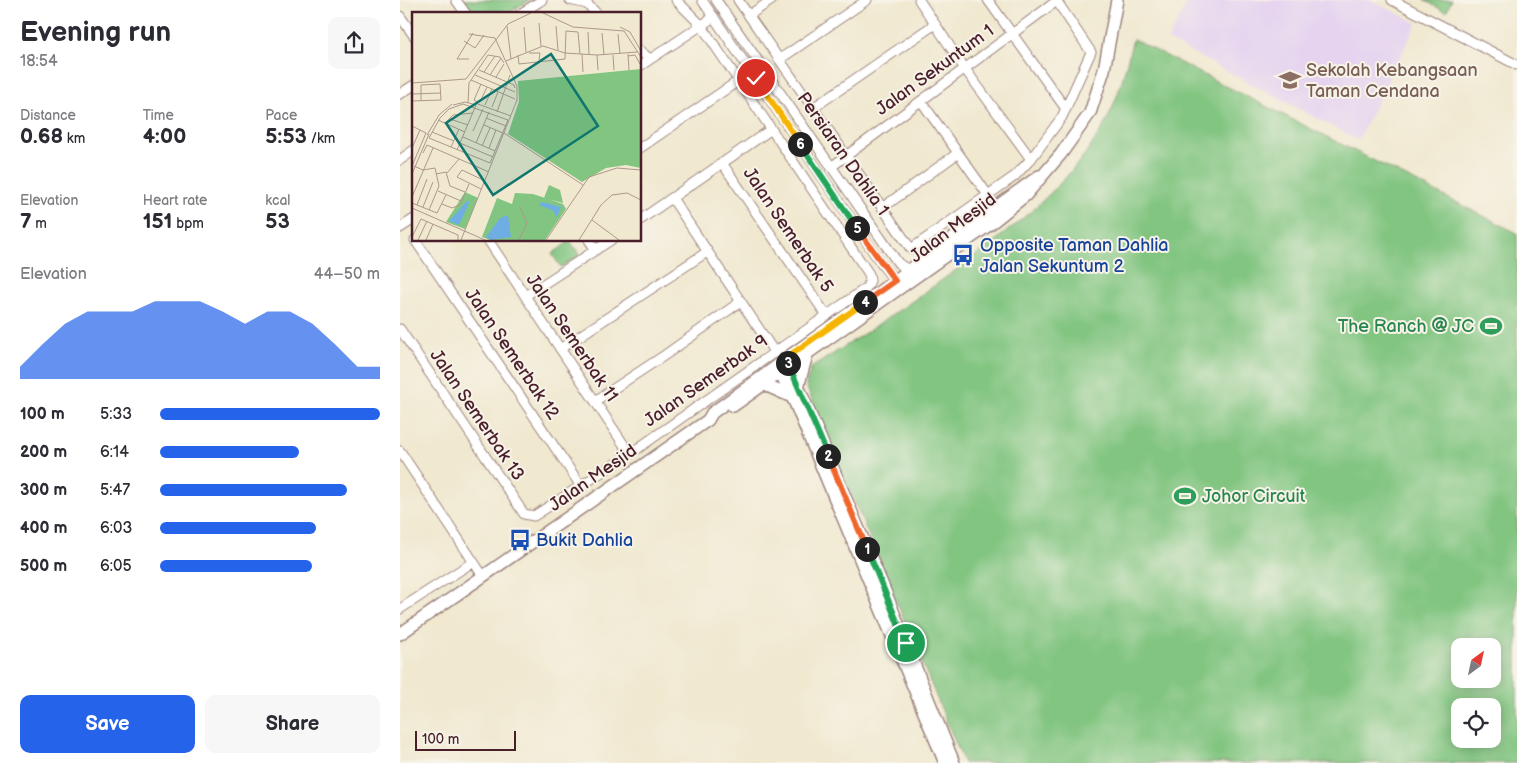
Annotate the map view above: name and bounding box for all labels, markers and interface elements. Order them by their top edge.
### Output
inset map [412,12,641,241]
text: Evening run [20,16,171,49]
button: share [328,17,380,69]
street label: Jalan Sekuntum 1 [872,20,998,120]
text: 18:54 [20,52,58,71]
pin [735,57,777,99]
place label: Sekolah Kebangsaan Taman Cendana [1306,60,1478,102]
icon: check [742,64,770,92]
school or university icon: Sekolah Kebangsaan Taman Cendana [1277,67,1303,93]
street label: Persiaran Dahlia 1 [793,88,893,220]
text: Distance [20,107,76,124]
text: Time [143,107,174,124]
text: Pace [265,107,297,124]
text: 0.68 [20,124,63,149]
text: 4:00 [143,124,186,149]
text: 5:53 [265,124,307,149]
text: km [63,130,85,147]
text: /km [307,130,335,147]
pin: 6 [788,132,812,156]
text: 6 [796,136,805,153]
street label: Jalan Semerbak 5 [739,164,837,296]
street label: Jalan Mesjid [906,189,1000,267]
text: Elevation [20,192,78,209]
text: Heart rate [143,192,207,209]
text: kcal [265,192,290,209]
text: 7 [20,209,32,234]
text: 151 [143,209,172,234]
text: 53 [265,209,290,234]
text: m [32,215,47,232]
text: bpm [172,215,204,232]
pin: 5 [844,216,870,240]
text: 5 [853,220,862,237]
place label: Opposite Taman Dahlia Jalan Sekuntum 2 [980,235,1169,277]
bus stop icon: Opposite Taman Dahlia Jalan Sekuntum 2 [950,242,976,268]
text: Elevation [20,265,87,284]
text: 44–50 m [314,265,380,284]
street label: Jalan Semerbak 11 [521,270,623,406]
street label: Jalan Semerbak 12 [460,285,564,424]
pin: 4 [852,290,878,314]
text: 4 [861,294,870,311]
sports icon: The Ranch @ JC [1478,313,1504,339]
place label: The Ranch @ JC [1338,316,1474,337]
street label: Jalan Semerbak 9 [640,331,772,431]
street label: Jalan Semerbak 13 [425,345,529,485]
pin: 3 [776,350,800,376]
text: 3 [784,355,793,372]
text: 100 m [20,405,65,424]
text: 5:33 [100,405,132,424]
street label: Jalan Mesjid [545,440,641,516]
text: 200 m [20,443,67,462]
text: 6:14 [100,443,129,462]
pin: 2 [816,444,840,468]
text: 2 [824,448,833,465]
text: 300 m [20,481,67,500]
text: 5:47 [100,481,130,500]
sports icon: Johor Circuit [1172,483,1198,509]
place label: Johor Circuit [1202,486,1306,507]
text: 400 m [20,519,67,538]
text: 6:03 [100,519,132,538]
bus stop icon: Bukit Dahlia [507,527,533,553]
place label: Bukit Dahlia [536,530,633,551]
pin: 1 [854,536,880,562]
text: 1 [865,541,870,558]
text: 500 m [20,557,67,576]
text: 6:05 [100,557,132,576]
pin [885,622,927,664]
icon: arrive [892,629,920,657]
north arrow [1451,638,1501,688]
map controls [1451,638,1501,748]
button: Save [20,695,195,753]
button: Share [205,695,380,753]
button: locate [1451,698,1501,748]
scale bar [415,728,516,751]
text: 100 m [422,731,459,748]

